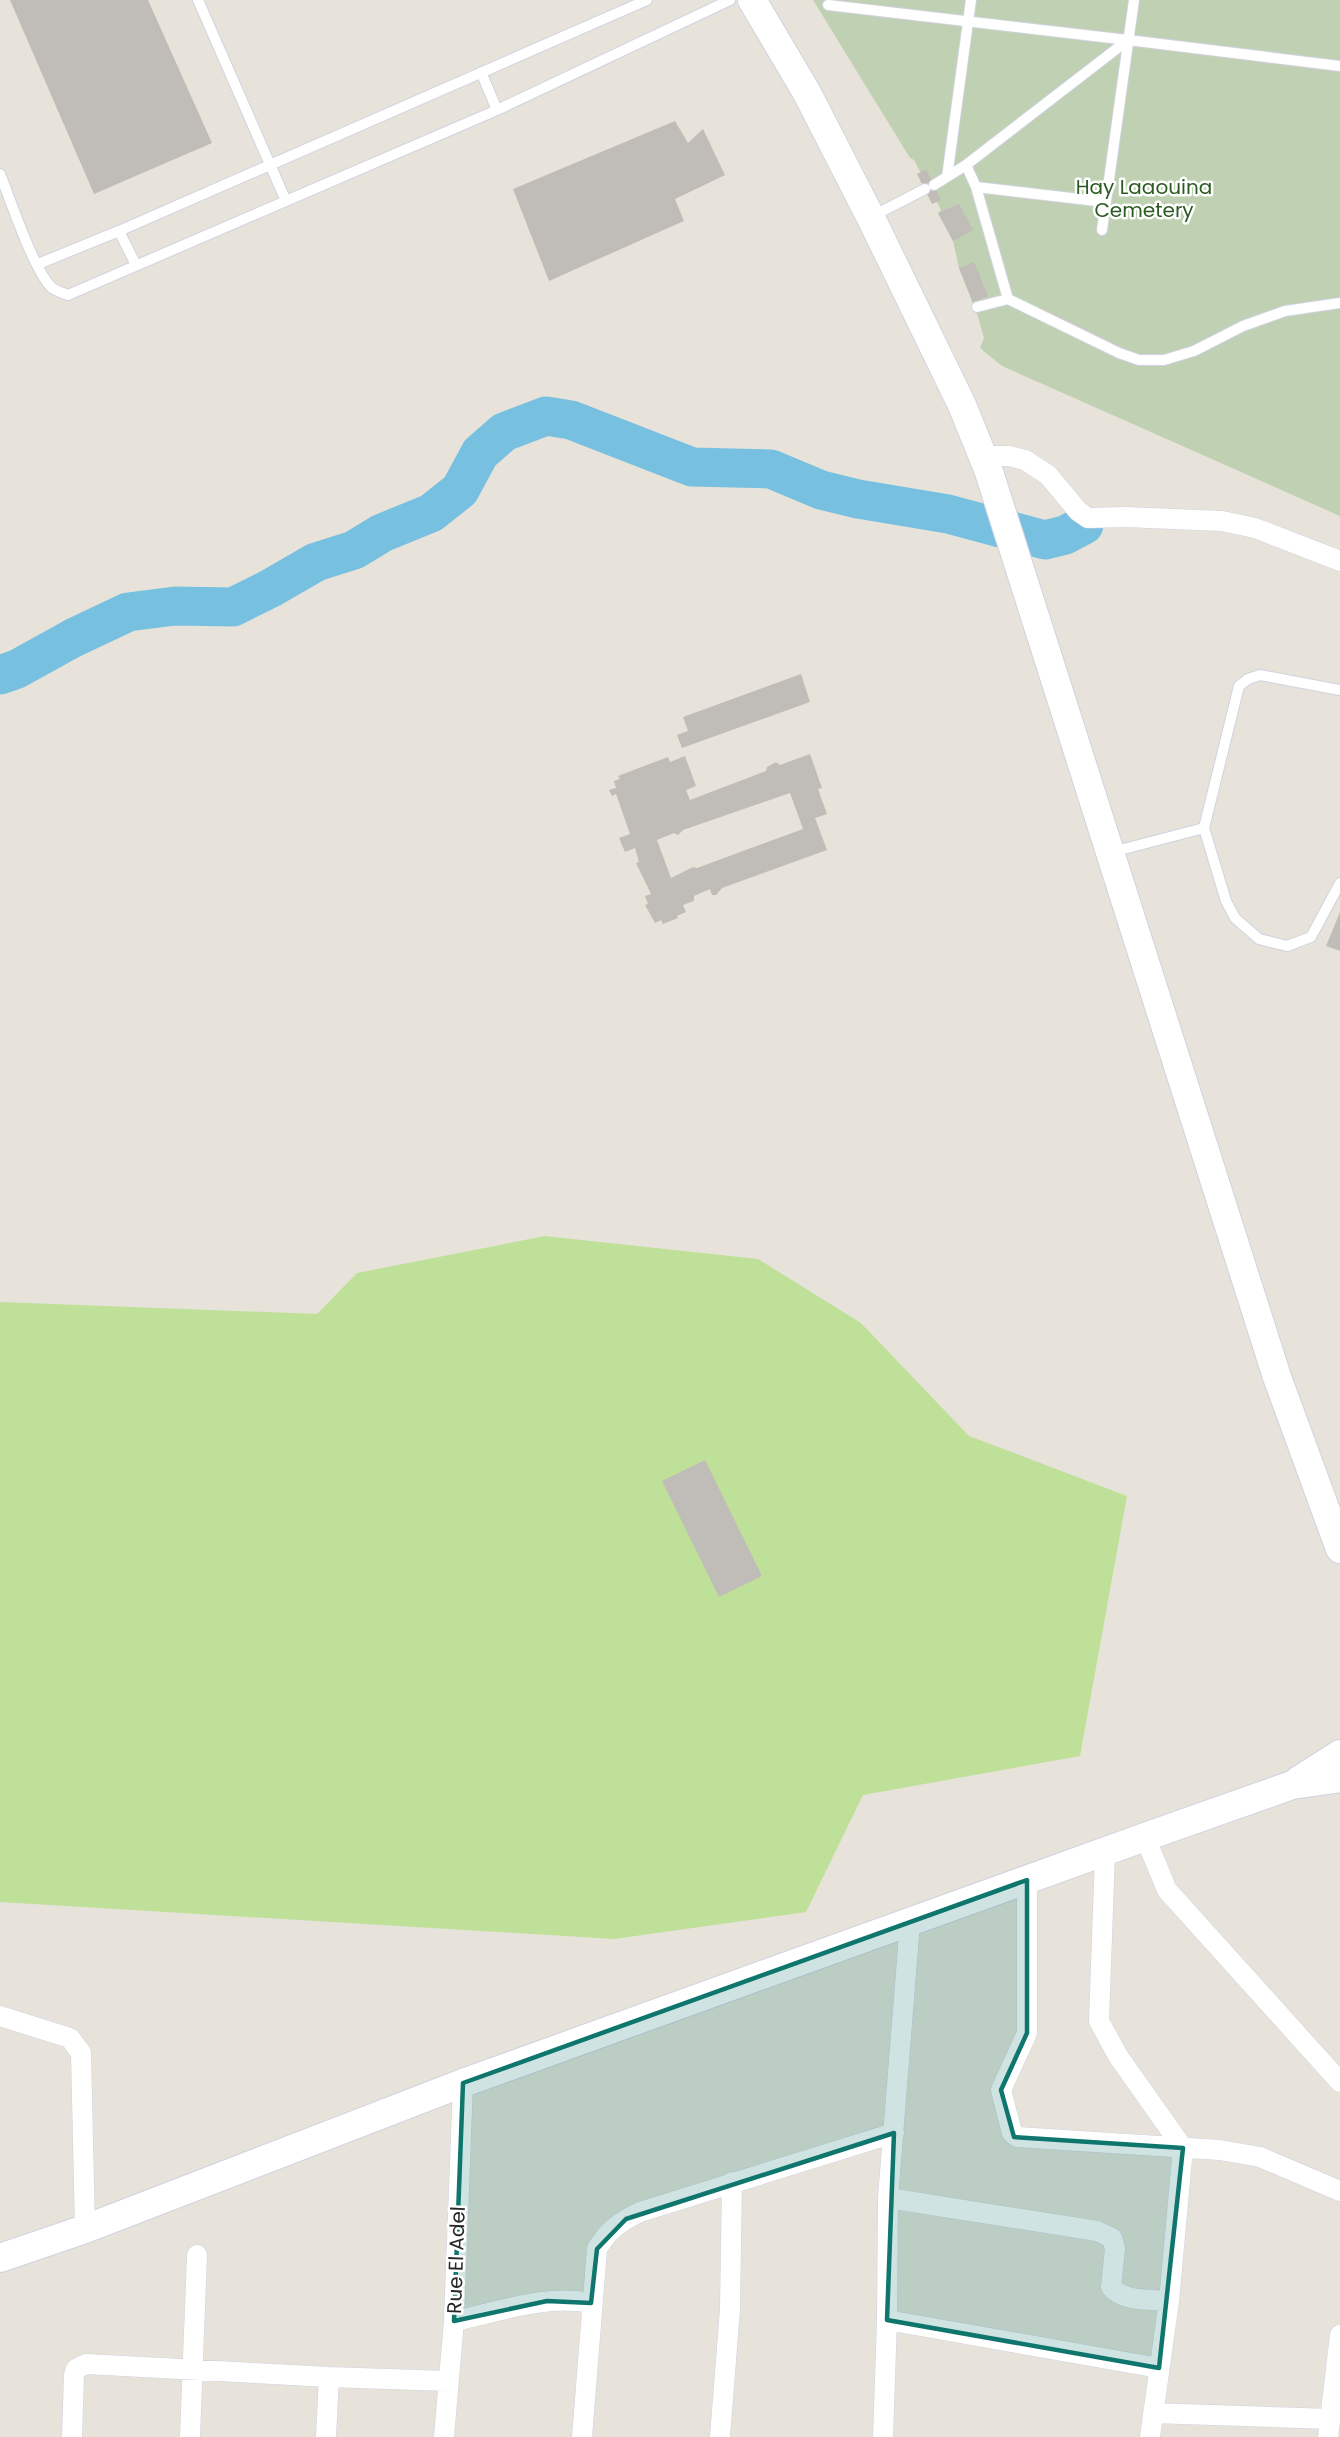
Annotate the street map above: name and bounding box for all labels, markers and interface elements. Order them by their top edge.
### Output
park label: Hay Laaouina Cemetery [1076,173,1212,224]
street label: Rue El Adel [440,2206,472,2314]

